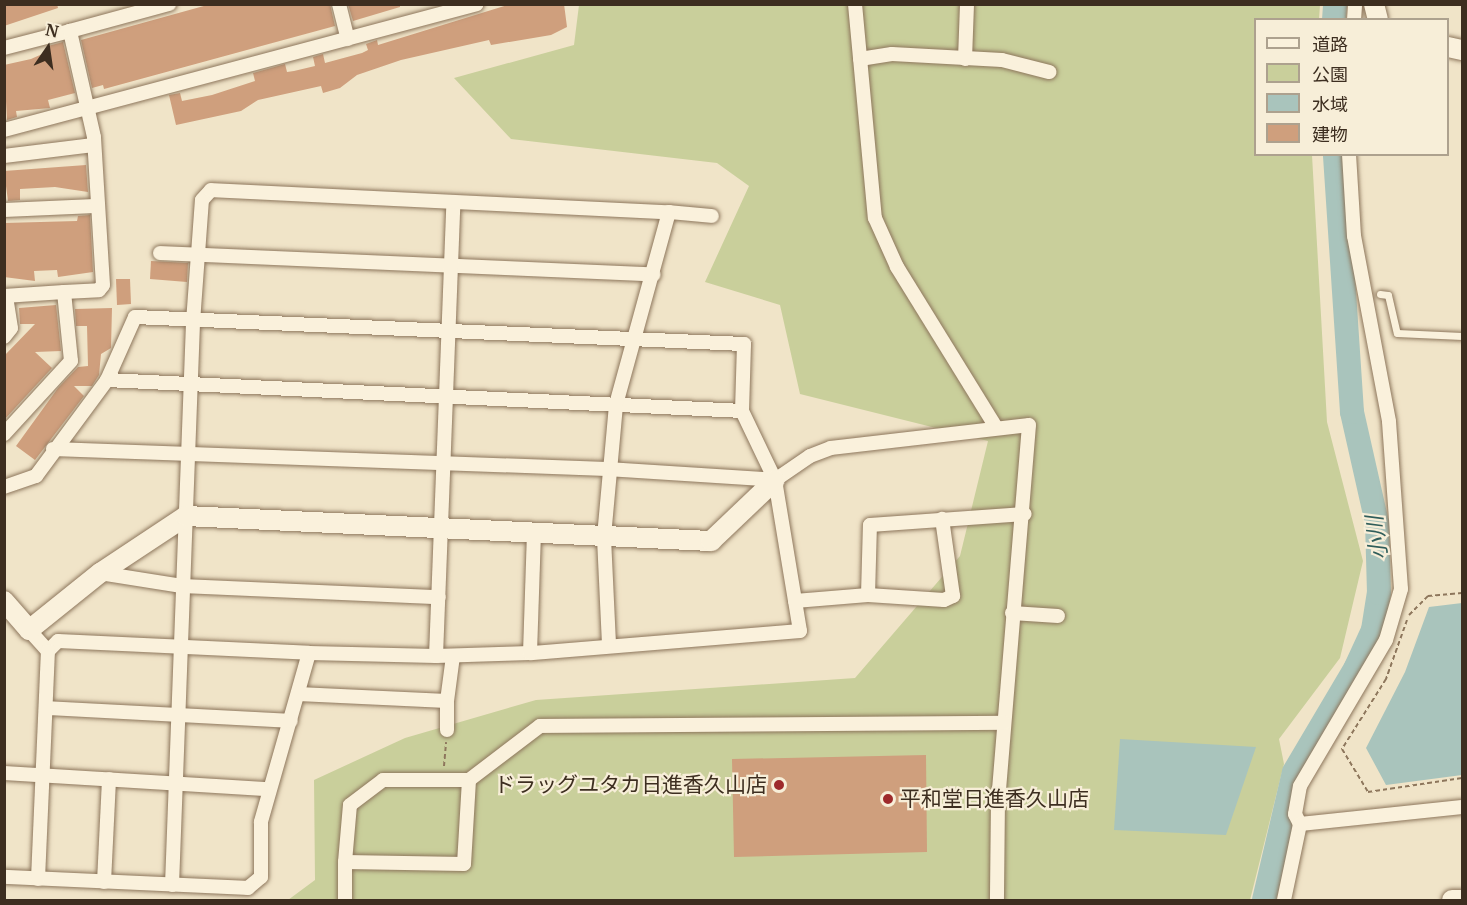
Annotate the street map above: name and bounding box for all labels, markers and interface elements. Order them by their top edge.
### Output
north arrow [18,18,78,78]
legend [1254,18,1449,156]
text: N [44,19,60,42]
text: 道路 [1312,33,1348,56]
text: 公園 [1312,63,1348,86]
text: 水域 [1312,93,1348,116]
text: 建物 [1312,123,1348,146]
water label: 小川 [1361,515,1393,561]
place label: ドラッグユタカ日進香久山店 [494,772,767,798]
marker: ドラッグユタカ日進香久山店 [772,778,786,792]
place label: 平和堂日進香久山店 [900,786,1089,812]
marker: 平和堂日進香久山店 [881,792,895,806]

